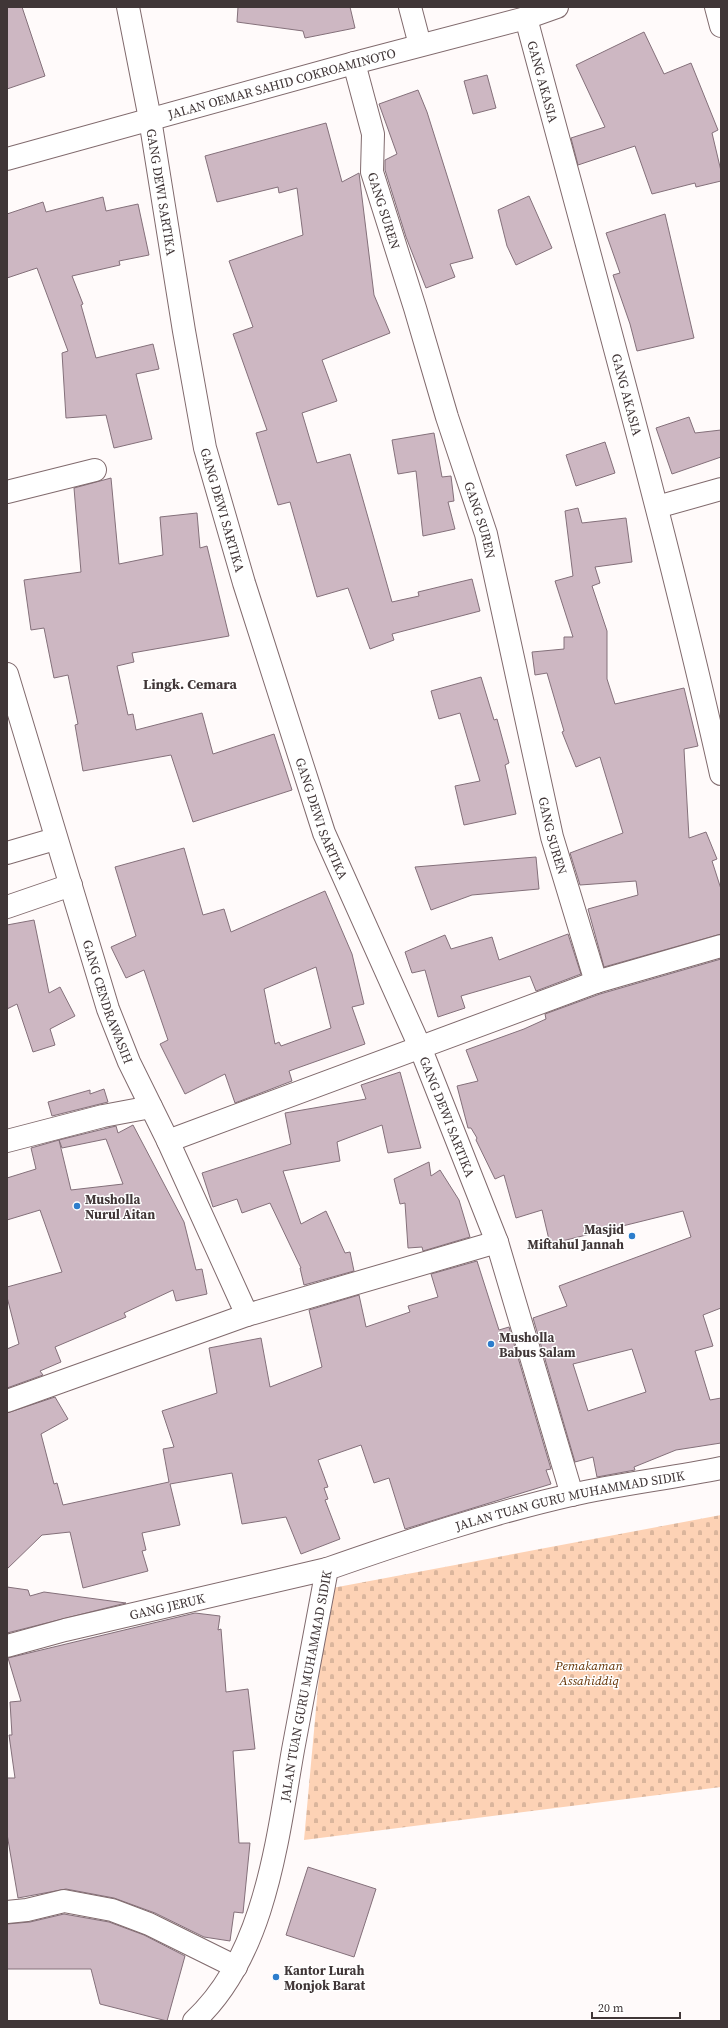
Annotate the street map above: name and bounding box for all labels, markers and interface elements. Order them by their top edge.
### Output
street label: GANG AKASIA [523,39,562,125]
street label: JALAN OEMAR SAHID COKROAMINOTO [165,44,398,123]
street label: GANG DEWI SARTIKA [143,127,180,257]
street label: GANG SUREN [364,170,404,252]
street label: GANG AKASIA [608,352,646,438]
street label: GANG DEWI SARTIKA [196,446,248,574]
street label: GANG SUREN [460,479,499,561]
district label: Lingk. Cemara [143,674,237,694]
street label: GANG DEWI SARTIKA [291,755,352,882]
street label: GANG SUREN [534,795,571,877]
street label: GANG CENDRAWASIH [79,938,137,1066]
street label: GANG DEWI SARTIKA [416,1054,479,1180]
place label: Musholla Nurul Aitan [85,1191,155,1223]
marker: Musholla Nurul Aitan [72,1201,82,1211]
place label: Masjid Miftahul Jannah [527,1221,624,1253]
marker: Masjid Miftahul Jannah [627,1231,637,1241]
place label: Musholla Babus Salam [499,1329,576,1361]
marker: Musholla Babus Salam [486,1339,496,1349]
street label: JALAN TUAN GURU MUHAMMAD SIDIK [452,1467,686,1535]
street label: JALAN TUAN GURU MUHAMMAD SIDIK [276,1569,336,1804]
street label: GANG JERUK [128,1590,207,1624]
park label: Pemakaman Assahiddiq [554,1657,624,1689]
place label: Kantor Lurah Monjok Barat [284,1962,365,1994]
marker: Kantor Lurah Monjok Barat [271,1972,281,1982]
scale bar [592,1994,680,2020]
text: 20 m [598,2000,624,2016]

